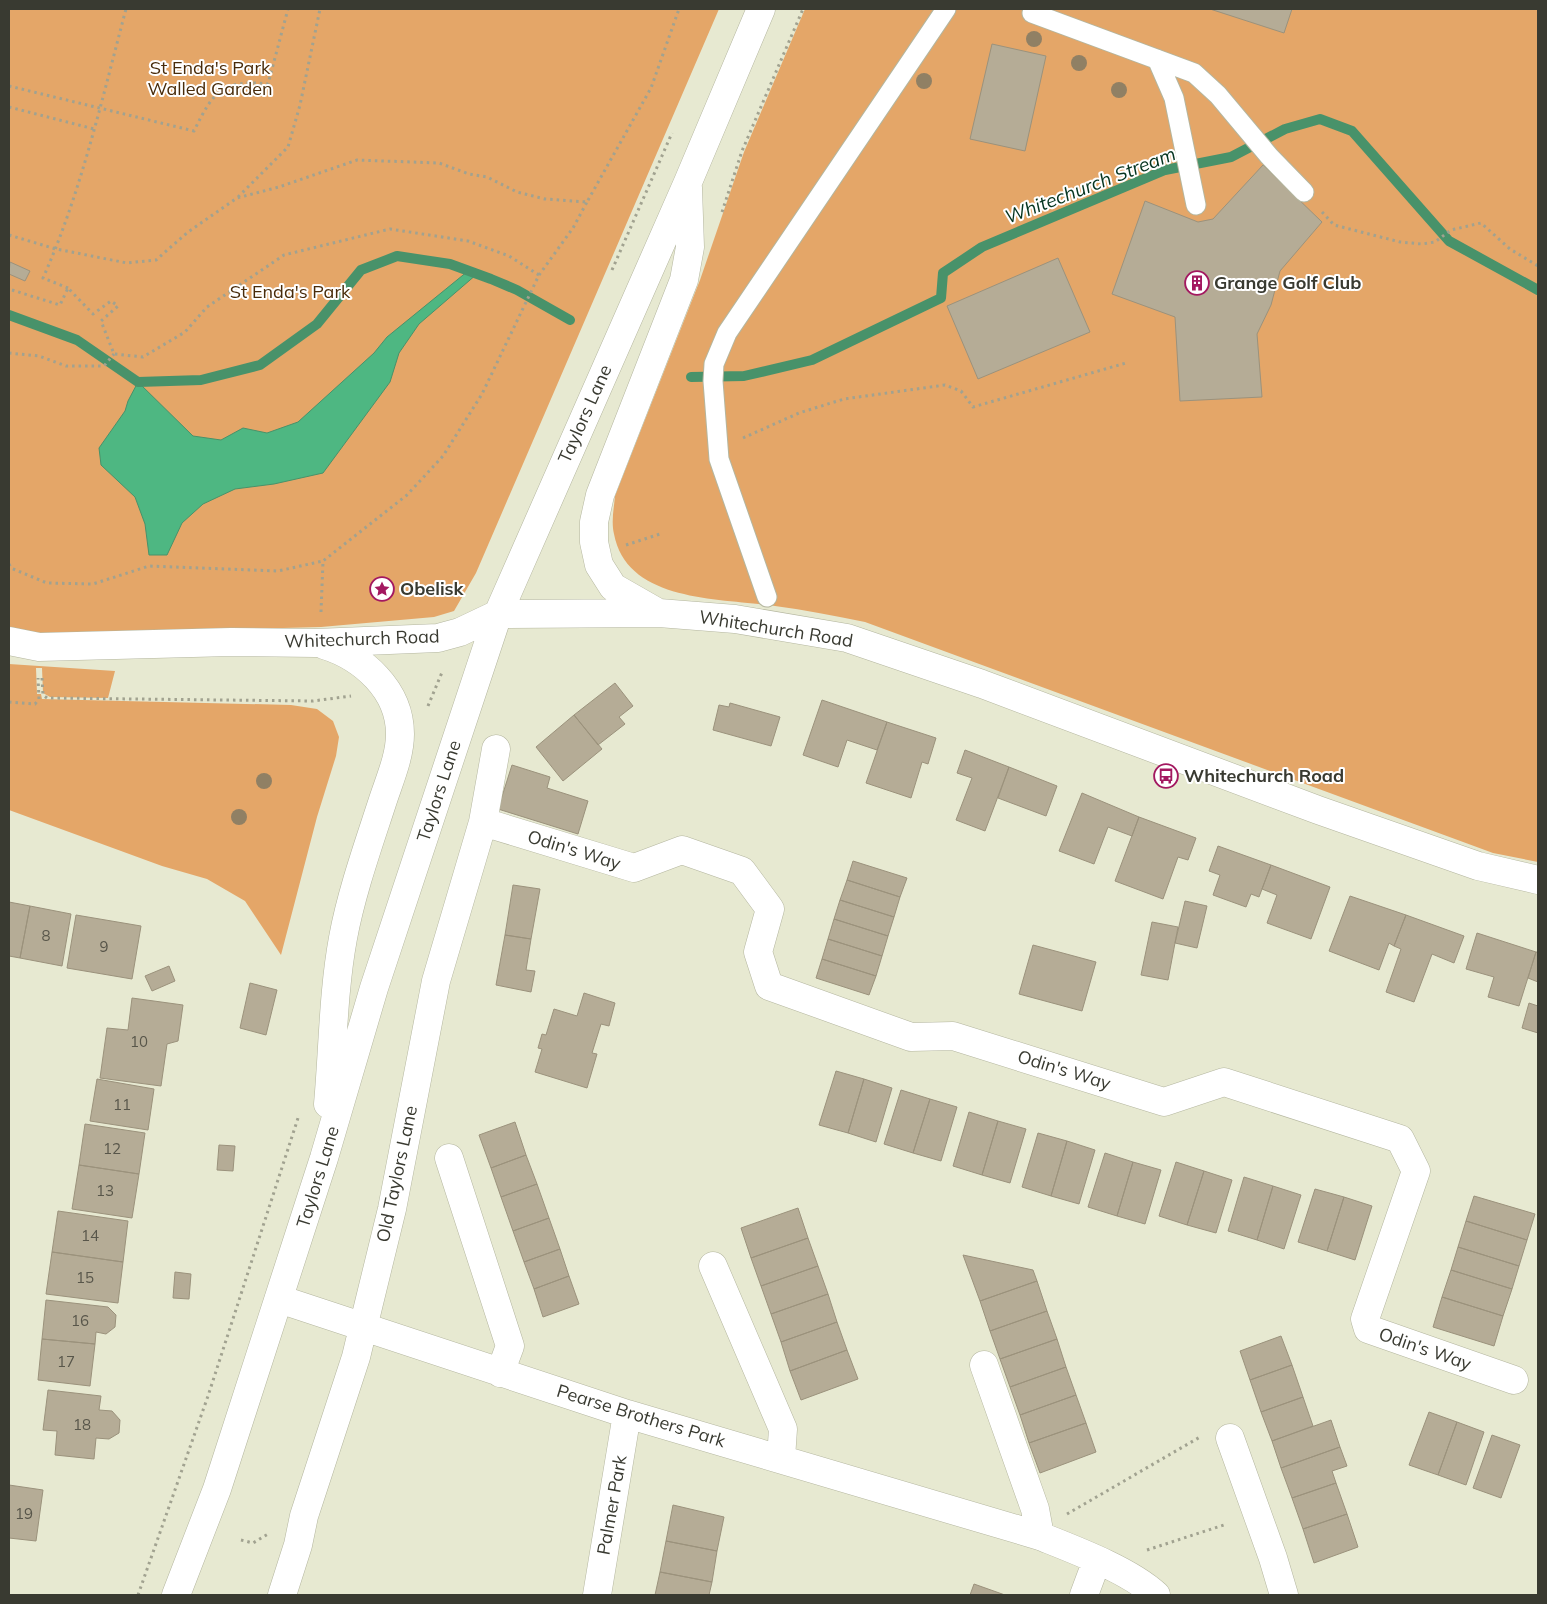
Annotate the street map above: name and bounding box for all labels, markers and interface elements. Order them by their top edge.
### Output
park label: St Enda's Park Walled Garden [147,56,273,100]
water label: Whitechurch Stream [1001,141,1179,229]
building icon: Grange Golf Club [1184,270,1210,296]
place label: Grange Golf Club [1214,271,1361,294]
park label: St Enda's Park [230,280,351,303]
street label: Taylors Lane [553,361,616,467]
place icon: Obelisk [369,576,395,602]
place label: Obelisk [400,577,465,600]
street label: Whitechurch Road [698,605,855,652]
street label: Whitechurch Road [284,624,440,653]
street label: Taylors Lane [411,737,466,845]
bus stop icon: Whitechurch Road [1153,763,1179,789]
place label: Whitechurch Road [1184,764,1344,787]
street label: Odin's Way [525,824,624,875]
house number: 8 [41,926,51,945]
house number: 9 [99,937,109,956]
house number: 10 [130,1032,148,1051]
street label: Odin's Way [1015,1044,1114,1095]
house number: 11 [113,1095,131,1114]
street label: Old Taylors Lane [371,1104,422,1244]
street label: Taylors Lane [291,1123,344,1231]
house number: 12 [103,1139,121,1158]
house number: 13 [96,1181,114,1200]
house number: 14 [81,1226,99,1245]
house number: 15 [76,1268,94,1287]
house number: 16 [71,1311,89,1330]
street label: Odin's Way [1376,1322,1475,1375]
house number: 17 [57,1352,75,1371]
street label: Pearse Brothers Park [554,1379,729,1452]
house number: 18 [73,1415,91,1434]
street label: Palmer Park [591,1452,632,1557]
house number: 19 [15,1504,33,1523]

